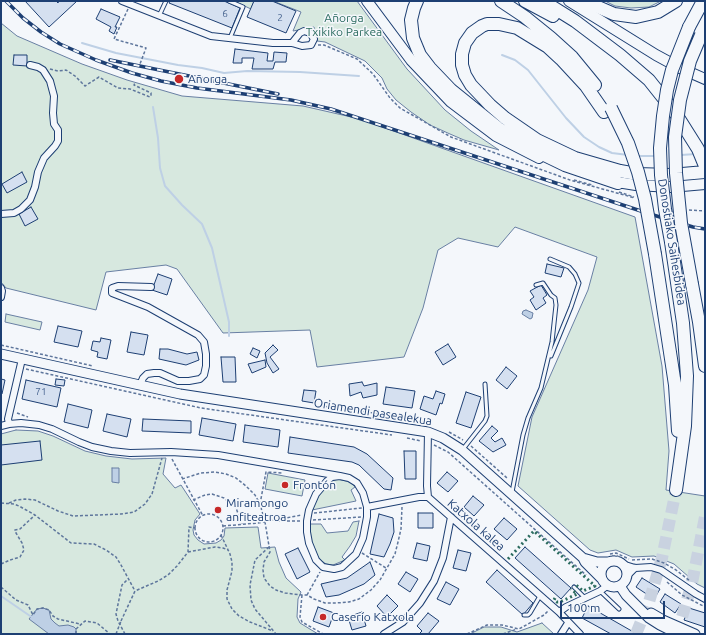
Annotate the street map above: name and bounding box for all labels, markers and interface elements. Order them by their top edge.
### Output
house number: 6 [222,8,228,20]
park label: Añorga Txikiko Parkea [306,11,382,39]
house number: 2 [277,12,283,24]
place label: Añorga [188,72,227,86]
marker: Añorga [173,73,185,85]
street label: Donostiako Saihesbidea [655,178,689,306]
house number: 71 [35,386,47,398]
street label: Oriamendi pasealekua [313,396,433,428]
place label: Frontón [293,478,336,492]
marker: Frontón [280,480,290,490]
place label: Miramongo anfiteatroa [226,496,288,524]
street label: Katxola kalea [444,496,508,554]
marker: Miramongo anfiteatroa [213,505,223,515]
scale bar [562,593,667,619]
text: 100 m [567,601,600,614]
place label: Caserío Katxola [331,610,414,624]
marker: Caserío Katxola [318,612,328,622]

